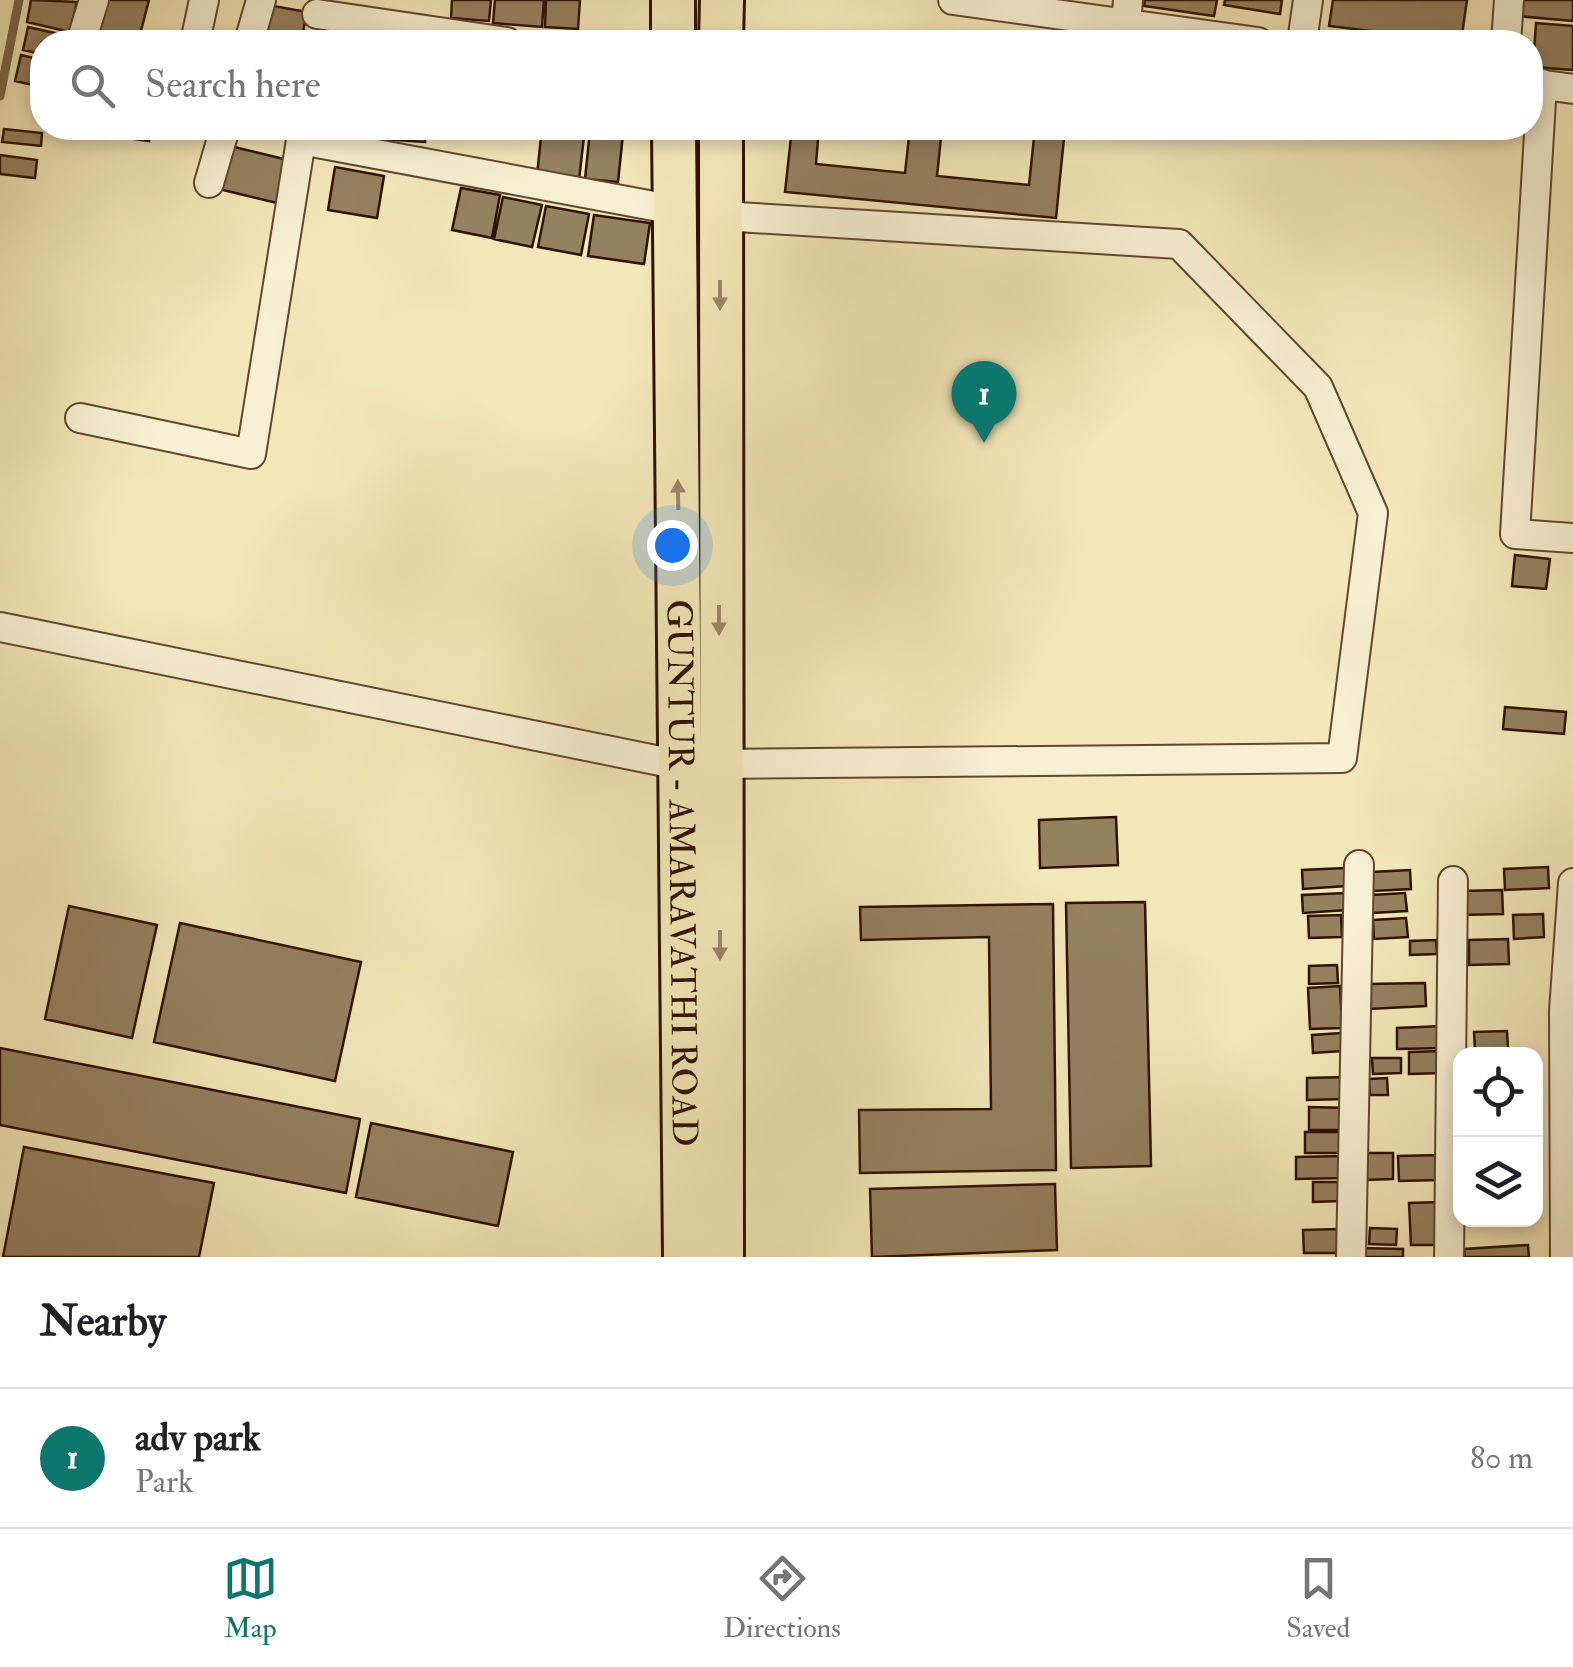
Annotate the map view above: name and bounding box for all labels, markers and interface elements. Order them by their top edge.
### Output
search box [30,30,1543,140]
icon: search [65,58,120,113]
text: Search here [145,61,321,109]
one-way arrow [712,279,728,311]
pin: 1 [952,360,1016,443]
one-way arrow [670,478,686,510]
your location [647,520,698,571]
street label: GUNTUR - AMARAVATHI ROAD [657,599,706,1147]
one-way arrow [711,604,727,636]
one-way arrow [712,929,728,961]
map controls [1453,1047,1543,1227]
button: locate [1453,1047,1543,1137]
button: layers [1453,1137,1543,1227]
text: Nearby [40,1296,166,1348]
text: adv park [135,1414,261,1462]
text: 1 [67,1438,78,1478]
text: 80 m [1470,1438,1533,1478]
text: Park [135,1462,193,1502]
tab: Map [223,1551,278,1646]
tab: Directions [723,1551,841,1646]
tab: Saved [1286,1551,1350,1646]

